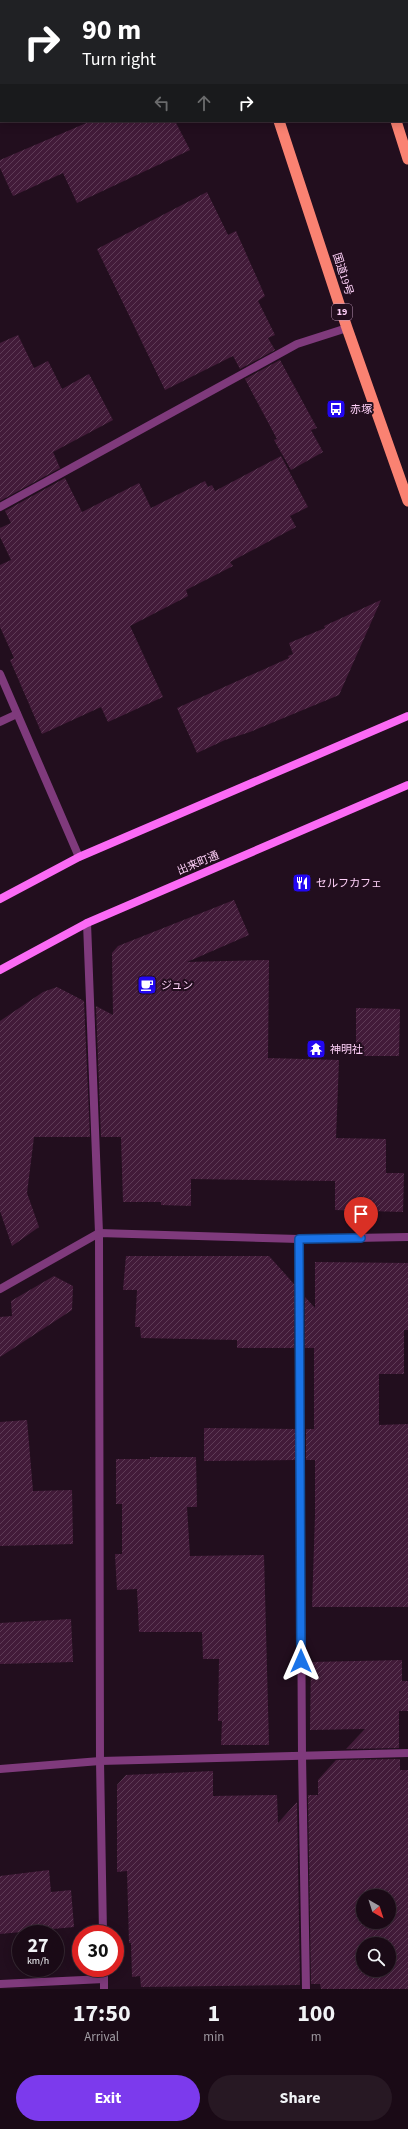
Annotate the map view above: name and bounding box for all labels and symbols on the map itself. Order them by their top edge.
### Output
street label: 国道19号 [329,251,357,297]
road number: 19 [332,304,352,320]
bus stop icon: 赤塚 [325,398,347,420]
place label: 赤塚 [350,402,372,417]
street label: 出来町通 [175,848,221,878]
restaurant icon: セルフカフェ [291,872,313,894]
place label: セルフカフェ [316,876,382,891]
cafe icon: ジュン [136,974,158,996]
place label: ジュン [161,978,193,993]
temple icon: 神明社 [305,1038,327,1060]
place label: 神明社 [330,1042,363,1057]
pin [344,1197,378,1238]
position arrow [280,1640,322,1682]
north arrow [356,1889,396,1929]
speed limit sign: 30 [72,1925,124,1977]

